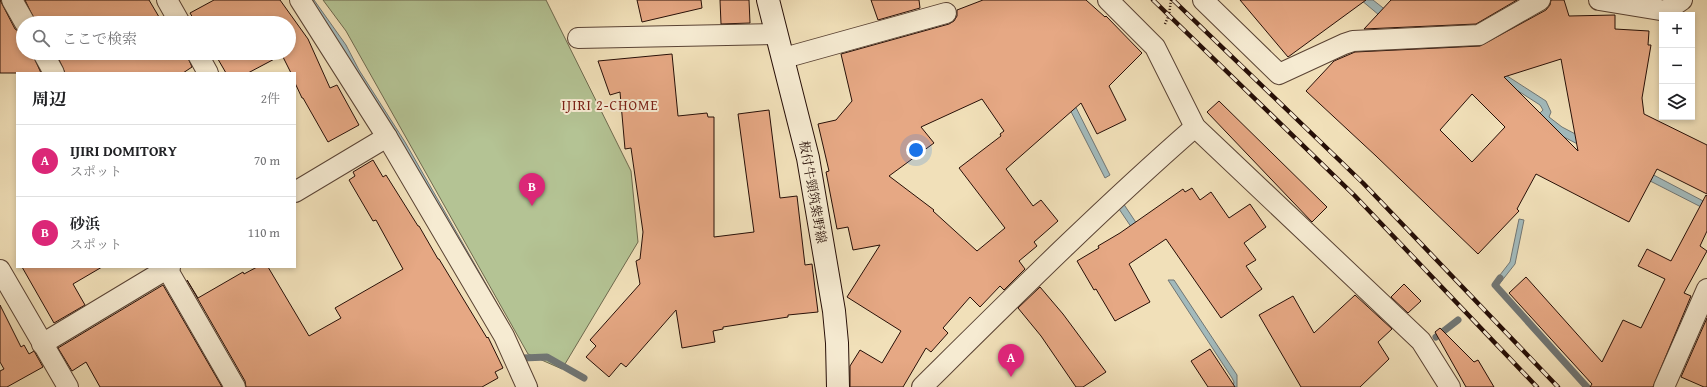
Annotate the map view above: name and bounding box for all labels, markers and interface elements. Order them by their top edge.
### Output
map controls [1659,12,1695,120]
button: + [1659,12,1695,48]
search box [16,16,296,60]
icon: search [30,27,52,49]
text: ここで検索 [62,28,137,49]
button: − [1659,48,1695,84]
button: layers [1659,84,1695,120]
text: 周辺 [32,86,66,111]
text: 2件 [261,89,280,108]
district label: IJIRI 2-CHOME [562,95,658,115]
street label: 板付牛頸筑紫野線 [795,139,831,245]
text: IJIRI DOMITORY [70,140,177,161]
your location [906,140,926,160]
text: A [41,151,49,170]
text: 70 m [254,151,280,170]
text: スポット [70,162,122,181]
pin: B [519,173,545,206]
text: 砂浜 [70,213,100,234]
text: B [41,223,49,242]
text: 110 m [248,223,280,242]
text: スポット [70,235,122,254]
pin: A [998,344,1024,377]

